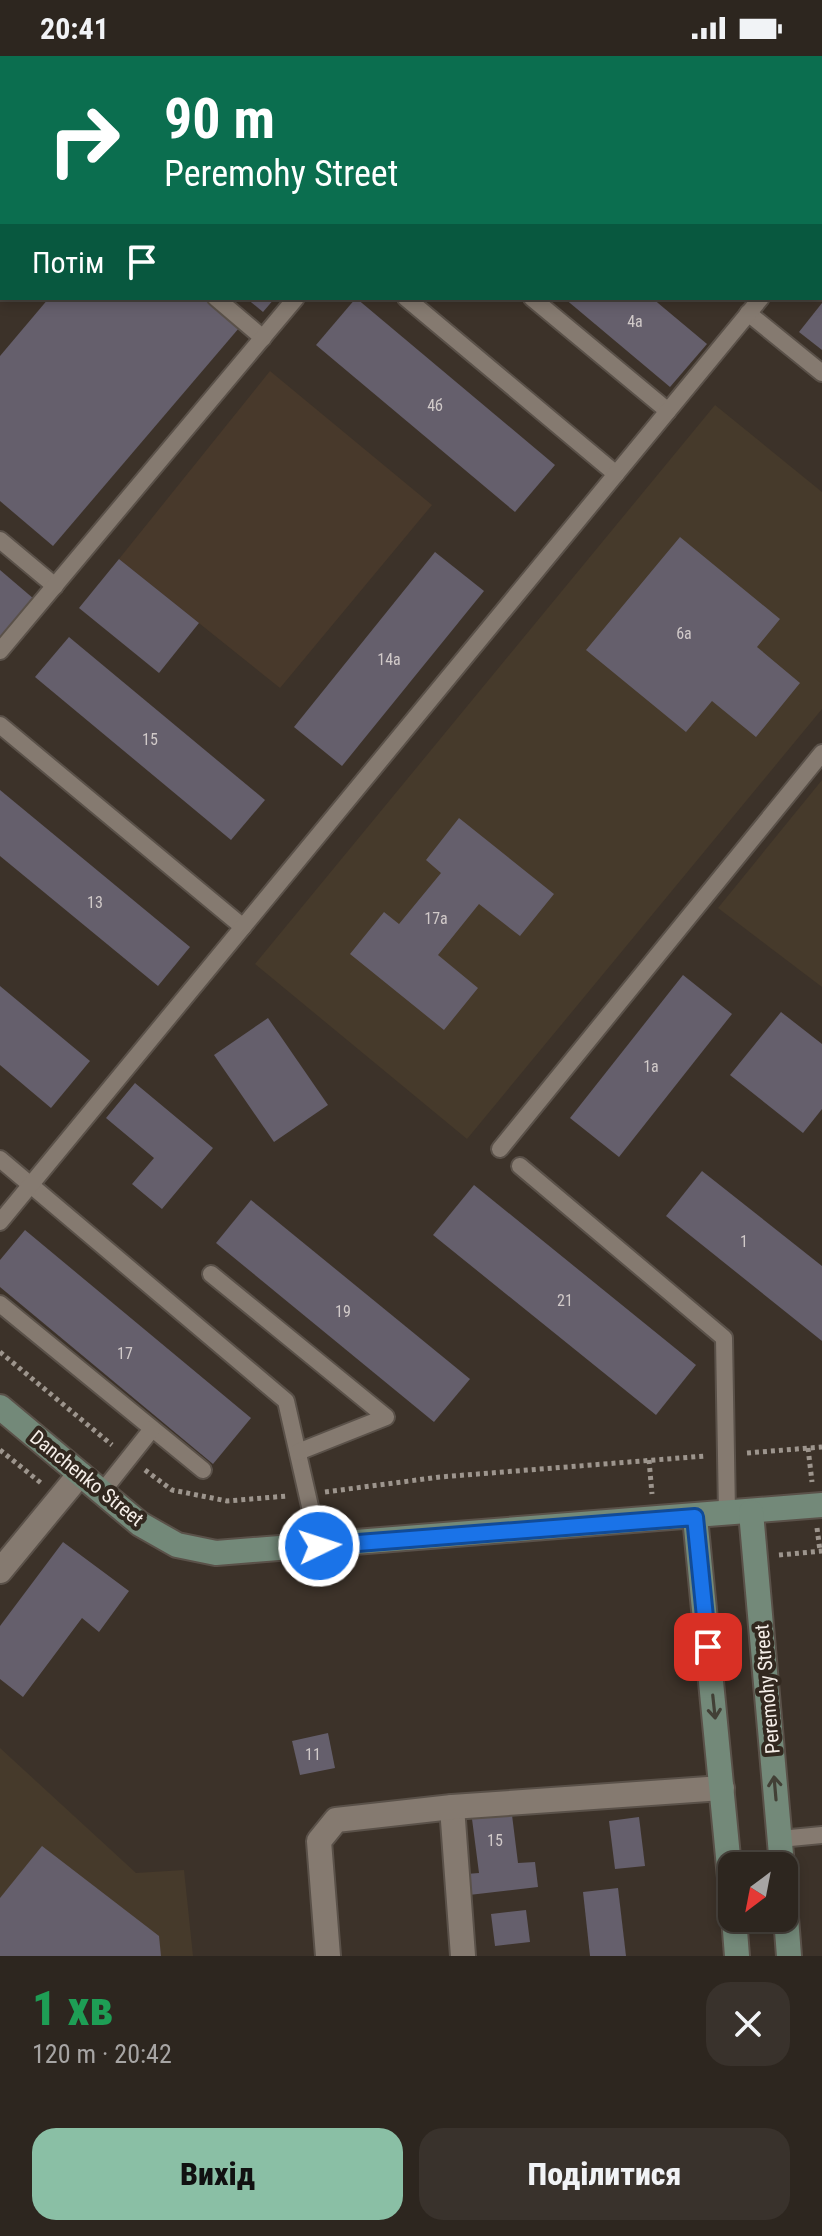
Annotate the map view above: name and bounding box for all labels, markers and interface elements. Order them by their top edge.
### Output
text: 20:41 [40,11,109,46]
text: 90 m [164,86,275,152]
icon: right [32,88,136,192]
text: Peremohy Street [164,153,398,195]
icon: arrive [120,240,164,284]
text: Потім [32,245,104,280]
house number: 4а [627,312,643,331]
house number: 4б [427,396,443,415]
house number: 6а [676,624,692,643]
house number: 14а [377,650,401,669]
house number: 15 [142,730,158,749]
house number: 13 [87,893,103,912]
house number: 17а [424,909,448,928]
house number: 1а [643,1057,659,1076]
house number: 1 [740,1232,748,1251]
house number: 21 [557,1291,573,1310]
house number: 19 [335,1302,351,1321]
house number: 17 [117,1344,133,1363]
street label: Danchenko Street [25,1425,149,1531]
position arrow [277,1504,361,1588]
pin [674,1613,742,1681]
street label: Peremohy Street [749,1623,785,1755]
icon: arrive [686,1625,730,1669]
one-way arrow [707,1693,722,1720]
house number: 11 [305,1745,321,1764]
one-way arrow [767,1775,782,1802]
house number: 15 [487,1831,503,1850]
north arrow [718,1852,798,1932]
map controls [718,1852,798,1932]
text: 1 хв [32,1980,113,2037]
button: close [706,1982,790,2066]
text: 120 m · 20:42 [32,2039,172,2069]
button: Вихід [32,2128,403,2220]
button: Поділитися [419,2128,790,2220]

